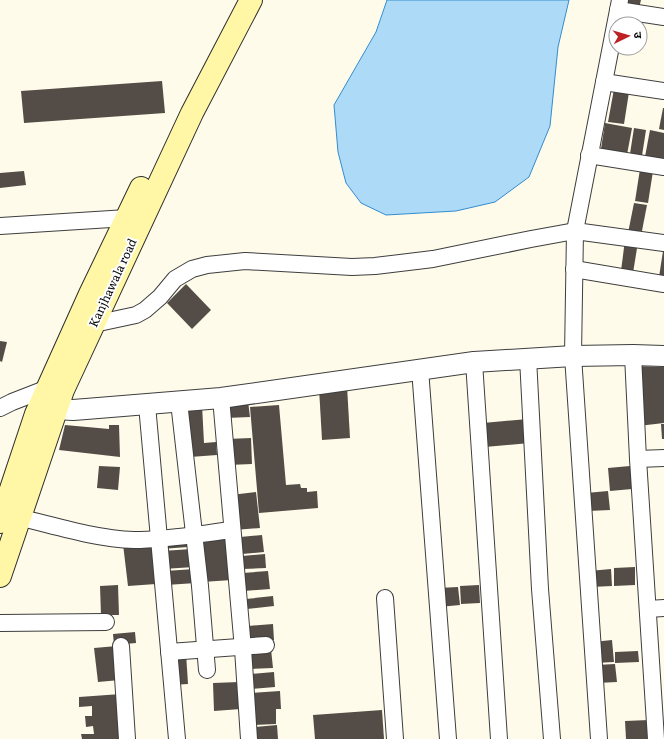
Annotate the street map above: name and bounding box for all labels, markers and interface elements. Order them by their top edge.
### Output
north arrow [608,16,648,56]
text: उ [631,31,647,40]
street label: Kanjhawala road [84,235,141,330]

